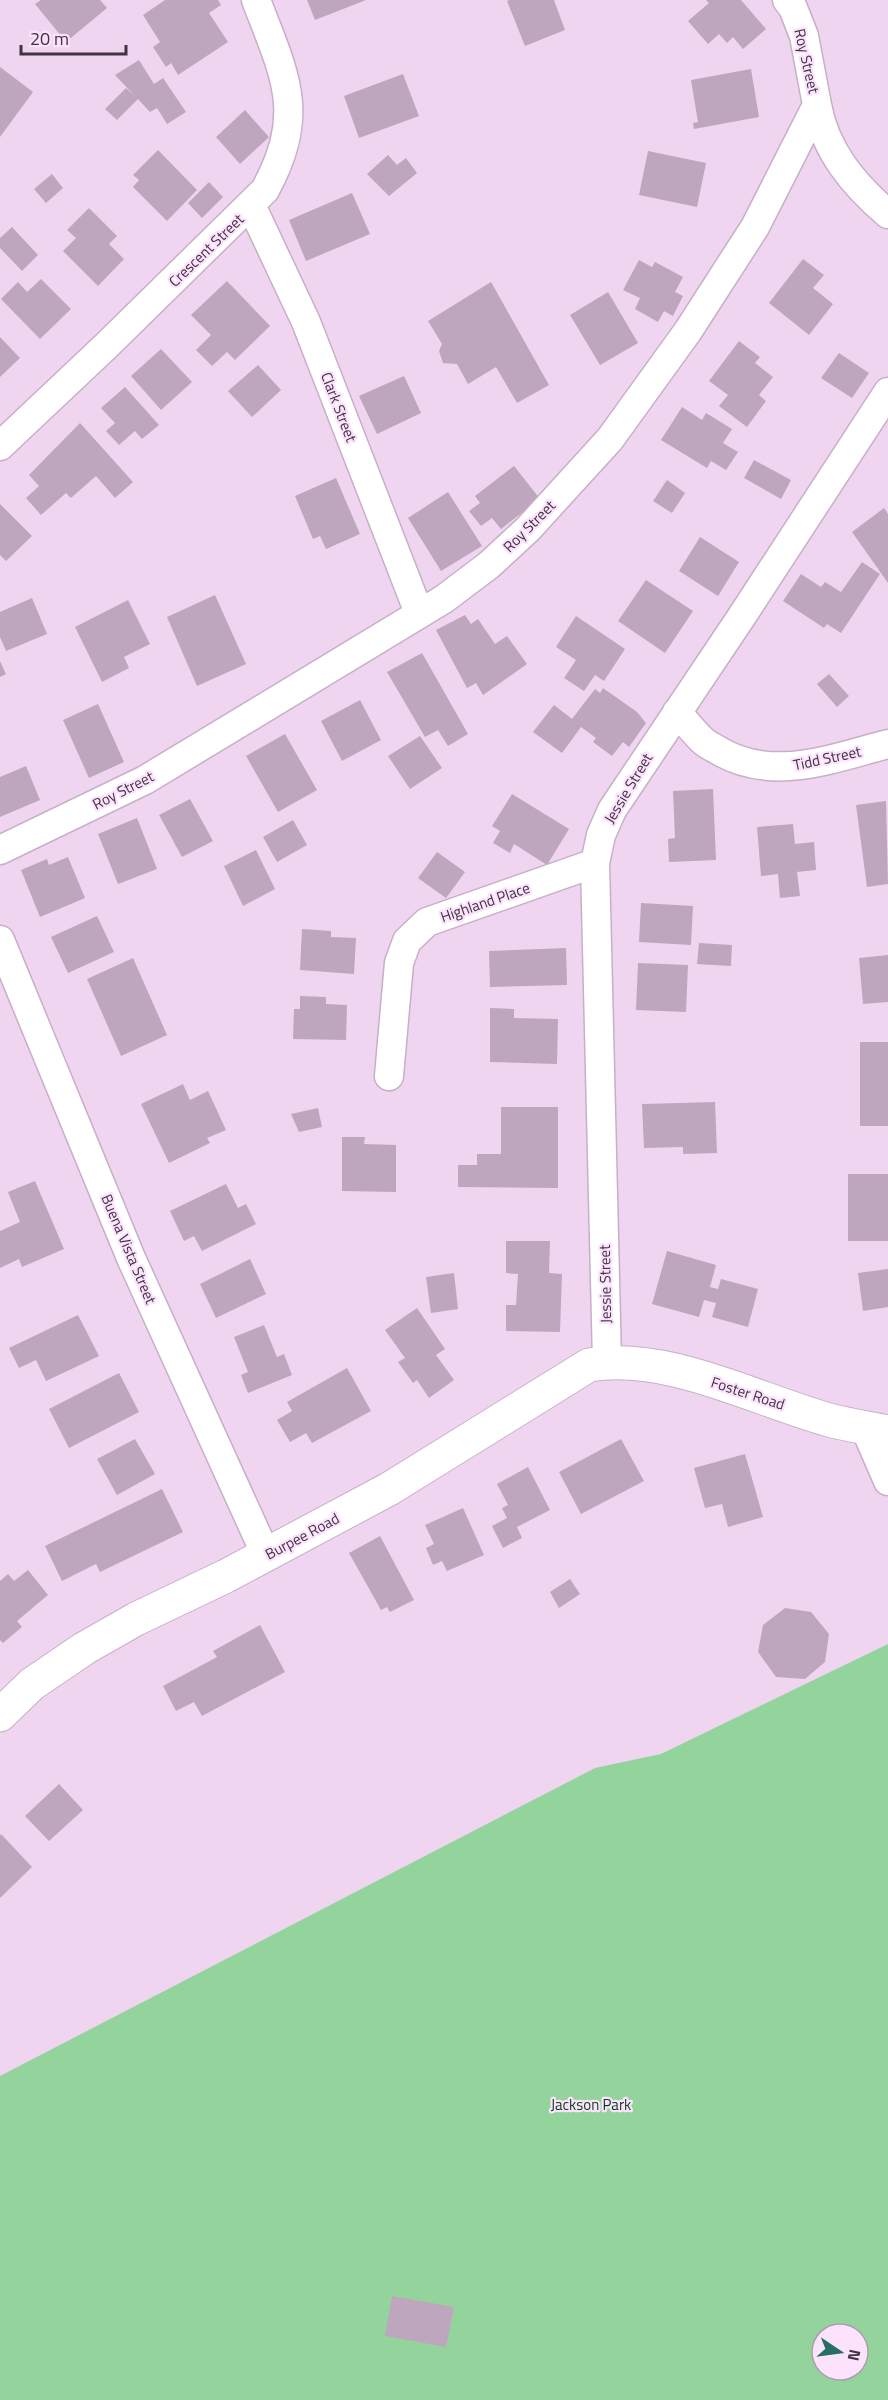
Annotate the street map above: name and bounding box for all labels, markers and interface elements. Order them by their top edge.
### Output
scale bar [21,18,126,56]
text: 20 m [30,25,69,52]
street label: Roy Street [788,26,826,96]
street label: Crescent Street [163,208,249,292]
street label: Clark Street [315,369,363,446]
street label: Roy Street [498,494,561,557]
street label: Tidd Street [791,739,864,776]
street label: Jessie Street [598,748,658,828]
street label: Roy Street [88,764,158,815]
street label: Highland Place [437,876,533,928]
street label: Buena Vista Street [95,1190,163,1308]
street label: Jessie Street [593,1244,617,1324]
street label: Foster Road [708,1370,788,1416]
street label: Burpee Road [261,1507,343,1565]
park label: Jackson Park [551,2093,631,2116]
north arrow [810,2322,870,2382]
text: N [842,2347,868,2363]

